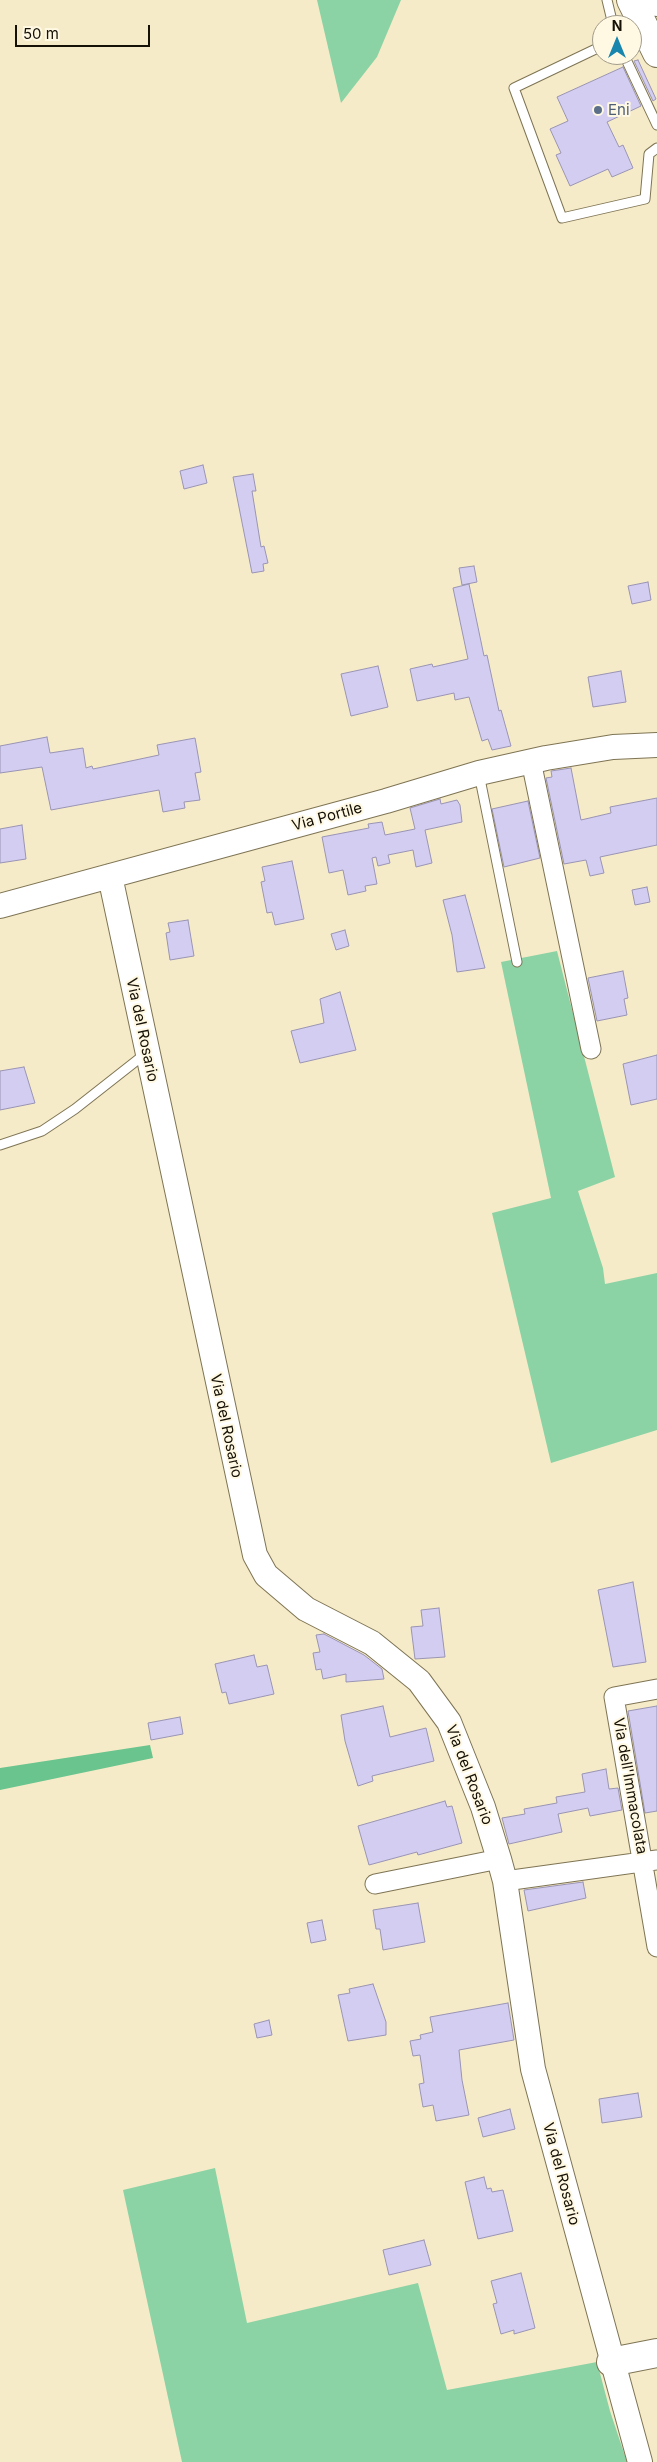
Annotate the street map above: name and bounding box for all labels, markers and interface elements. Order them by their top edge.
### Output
scale bar [18,15,152,47]
north arrow [592,15,642,65]
text: N [612,17,622,34]
text: 50 m [23,24,59,43]
place label: Eni [608,101,630,119]
marker: Eni [592,104,604,116]
street label: Via Portile [290,799,364,835]
street label: Via del Rosario [122,976,162,1084]
street label: Via del Rosario [206,1372,246,1480]
street label: Via dell'Immacolata [609,1716,651,1856]
street label: Via del Rosario [442,1722,496,1828]
street label: Via del Rosario [539,2121,583,2227]

